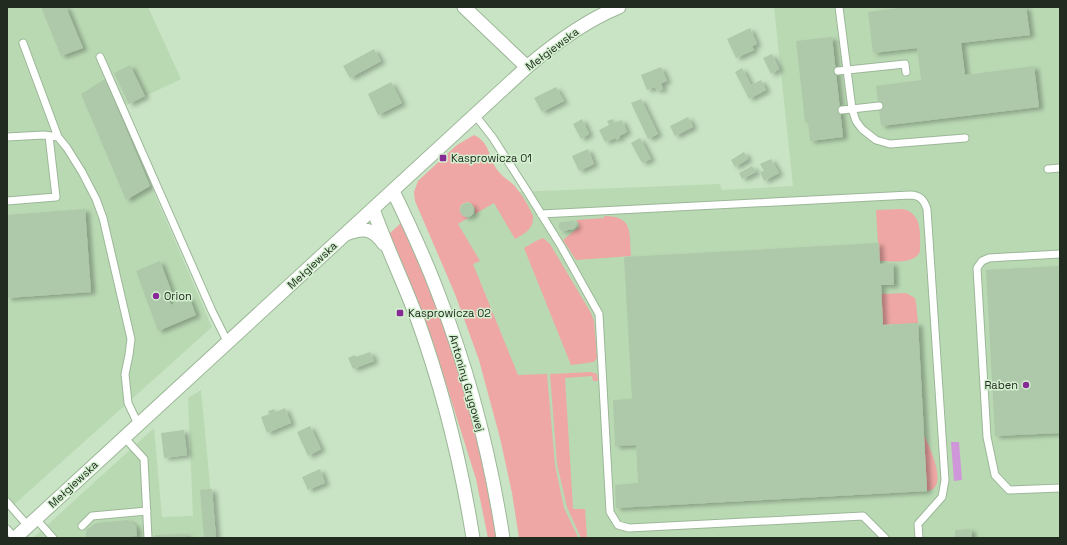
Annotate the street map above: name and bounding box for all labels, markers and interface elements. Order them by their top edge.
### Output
street label: Mełgiewska [523,24,582,74]
place label: Kasprowicza 01 [451,151,532,165]
marker: Kasprowicza 01 [438,153,448,163]
street label: Mełgiewska [284,238,340,292]
place label: Orion [164,289,192,303]
marker: Orion [151,291,161,301]
place label: Kasprowicza 02 [408,306,491,320]
marker: Kasprowicza 02 [395,308,405,318]
street label: Antoniny Grygowej [446,333,488,434]
place label: Raben [984,378,1018,392]
marker: Raben [1021,380,1031,390]
street label: Mełgiewska [45,457,101,511]

